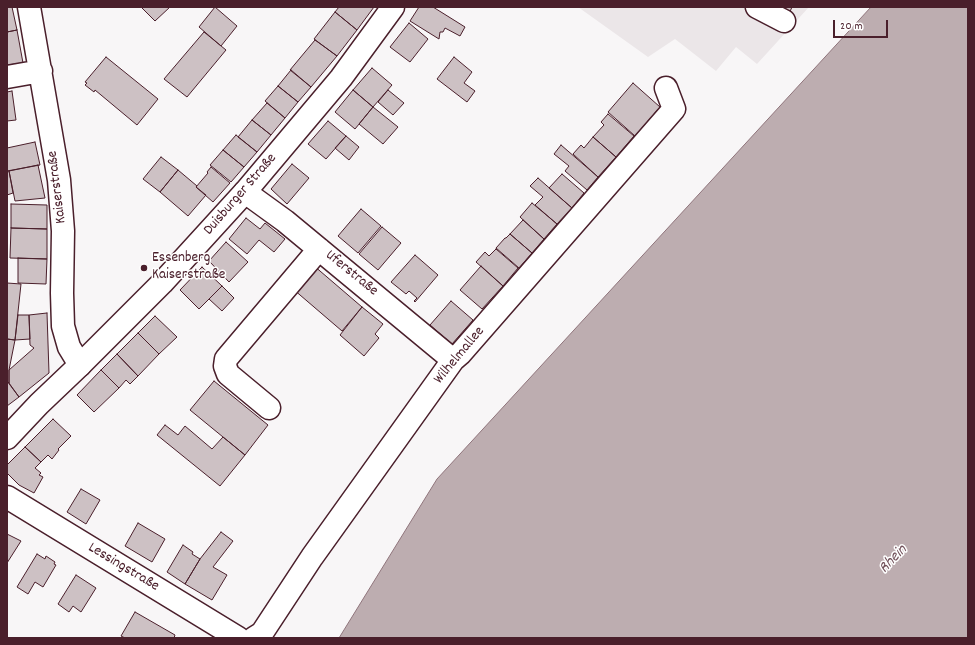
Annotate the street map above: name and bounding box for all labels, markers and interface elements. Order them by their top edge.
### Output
scale bar [835,12,890,38]
text: 20 m [840,18,863,35]
street label: Kaiserstraße [45,149,71,225]
street label: Duisburger Straße [201,150,281,240]
street label: Uferstraße [321,247,381,301]
place label: Essenberg Kaiserstraße [152,250,225,285]
marker: Essenberg Kaiserstraße [139,263,149,273]
street label: Wilhelmallee [431,324,489,388]
street label: Lessingstraße [84,540,162,596]
water label: Rhein [876,542,912,578]

